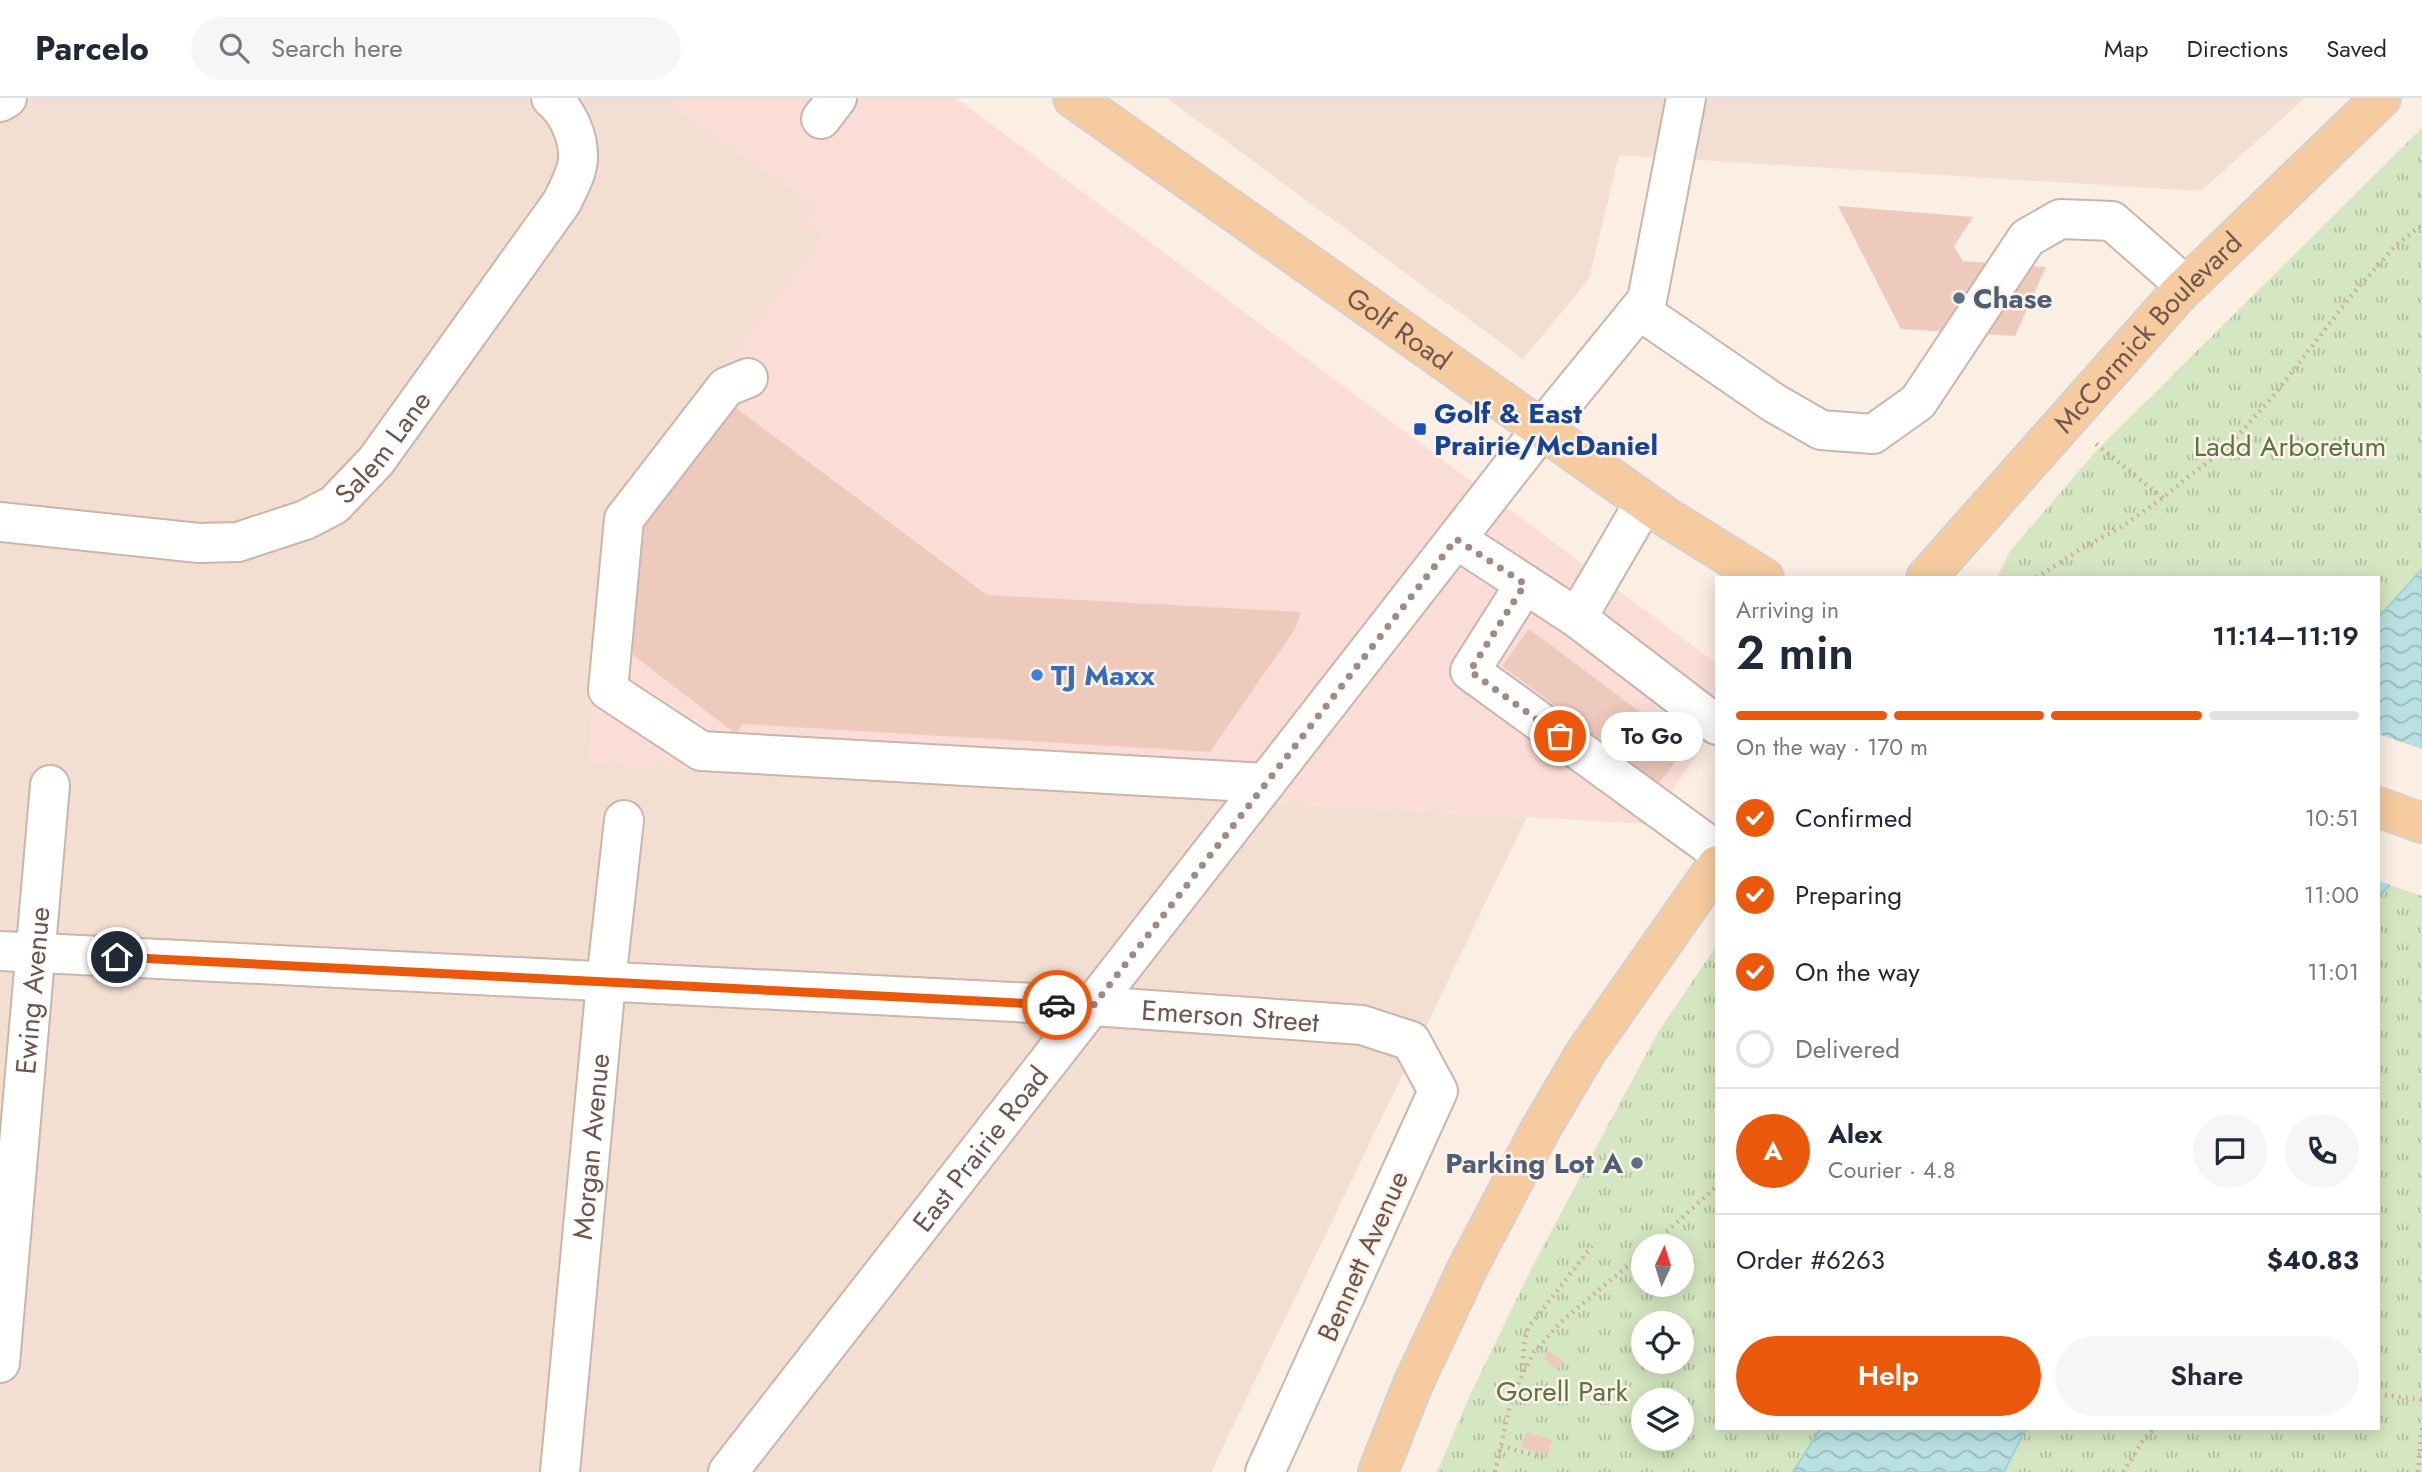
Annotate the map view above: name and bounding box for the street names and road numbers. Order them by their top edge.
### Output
street label: McCormick Boulevard [2044,222,2251,442]
street label: Golf Road [1338,277,1460,380]
street label: Salem Lane [325,382,441,513]
street label: Ewing Avenue [5,905,60,1076]
street label: Emerson Street [1140,989,1321,1042]
street label: Morgan Avenue [561,1051,620,1241]
street label: East Prairie Road [902,1057,1058,1240]
street label: Bennett Avenue [1307,1164,1419,1348]

